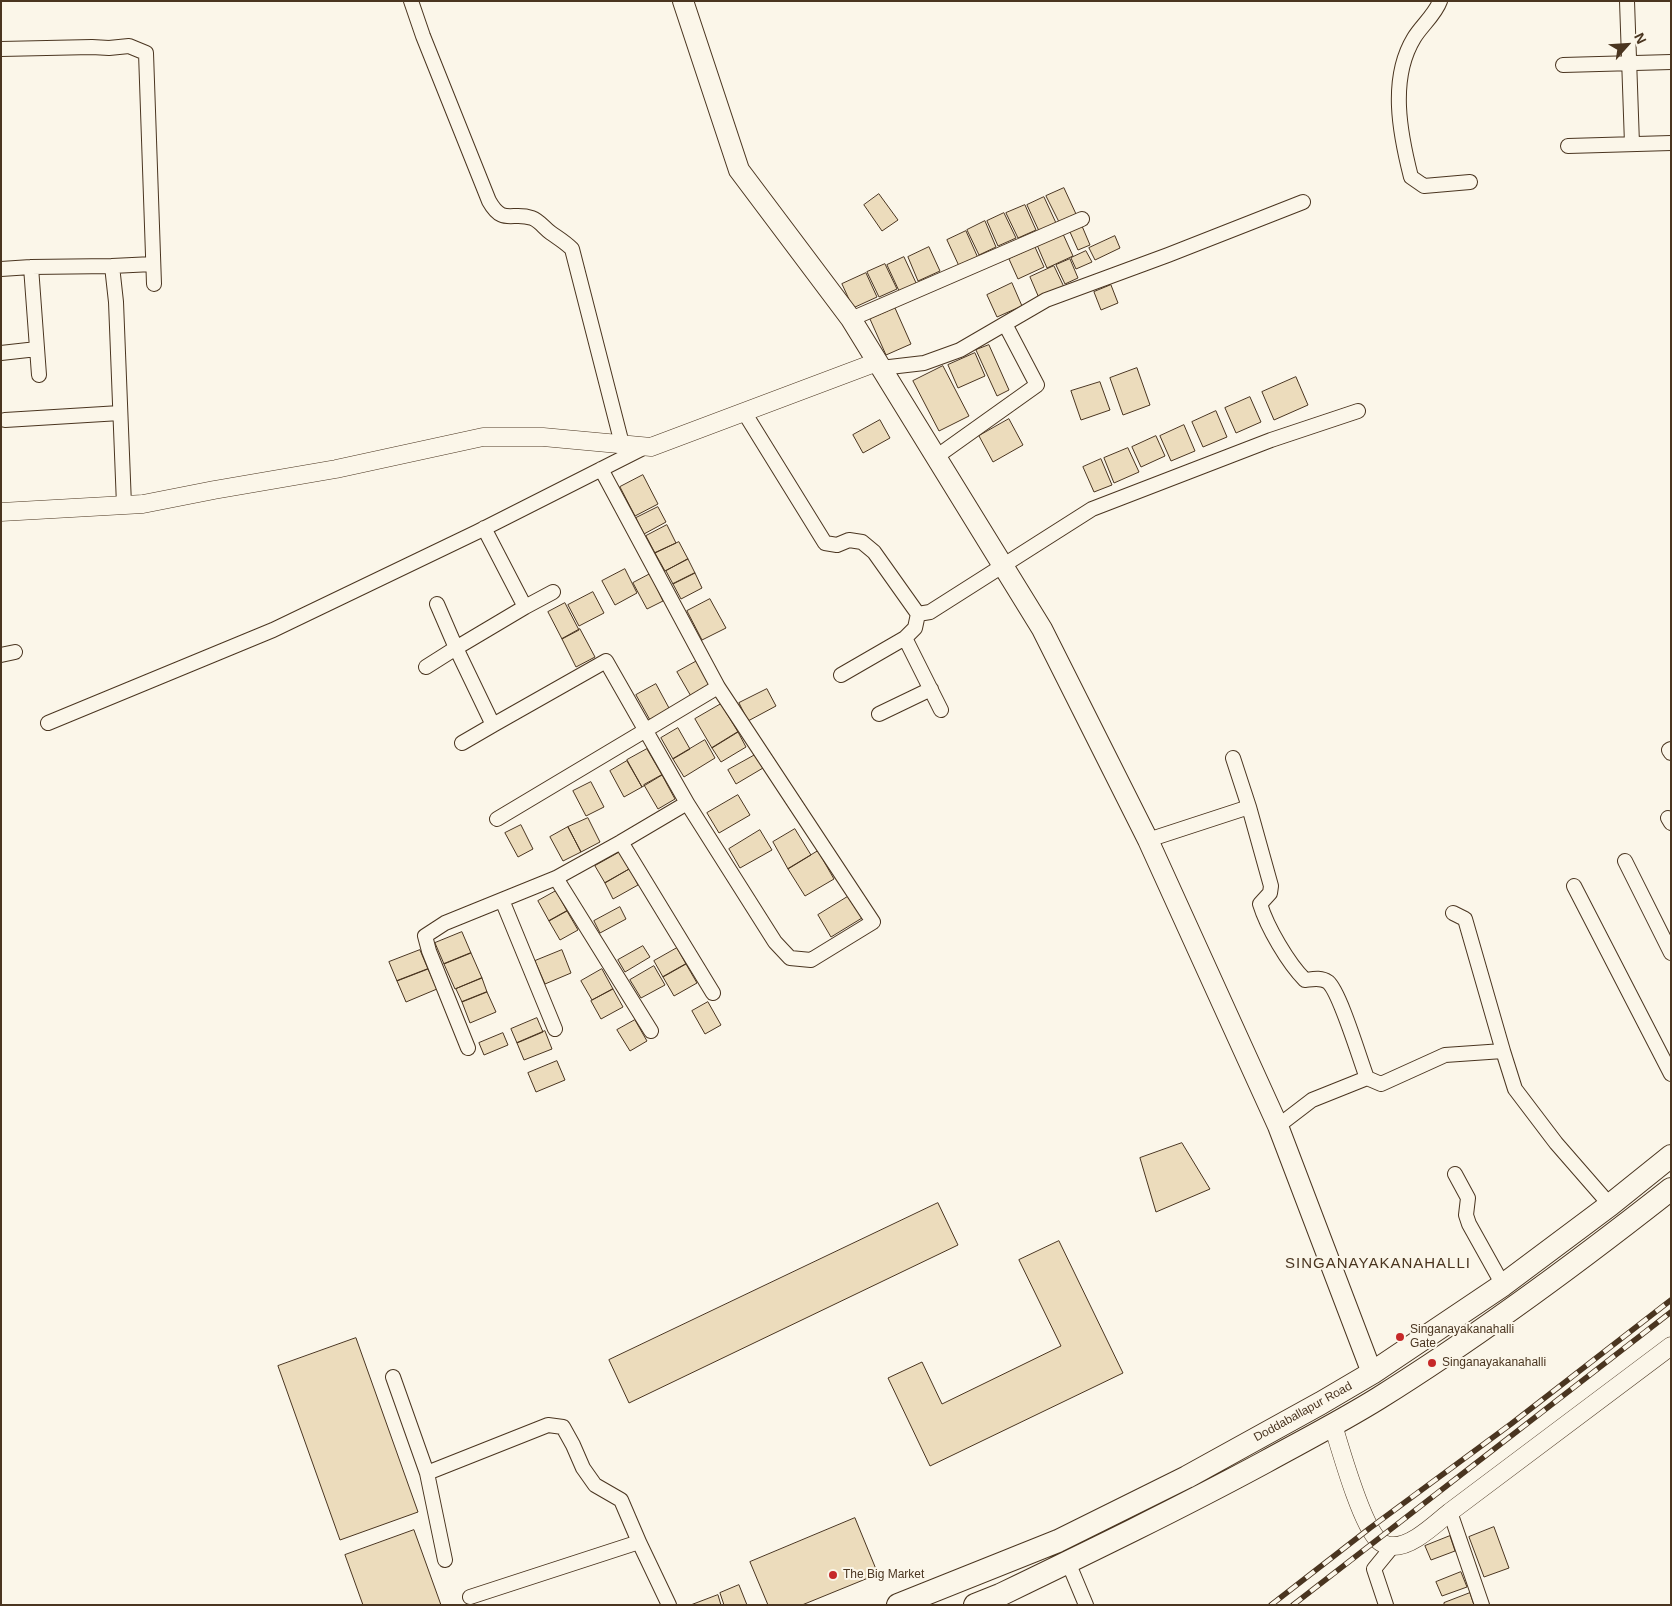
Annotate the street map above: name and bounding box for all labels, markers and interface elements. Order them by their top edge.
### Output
north arrow [1602,20,1652,70]
text: N [1631,30,1650,46]
district label: SINGANAYAKANAHALLI [1283,1255,1473,1273]
place label: Singanayakanahalli Gate [1410,1323,1514,1351]
marker: Singanayakanahalli Gate [1394,1331,1406,1343]
place label: Singanayakanahalli [1442,1356,1546,1370]
marker: Singanayakanahalli [1426,1357,1438,1369]
street label: Doddaballapur Road [1251,1379,1355,1445]
place label: The Big Market [843,1568,924,1582]
marker: The Big Market [827,1569,839,1581]

